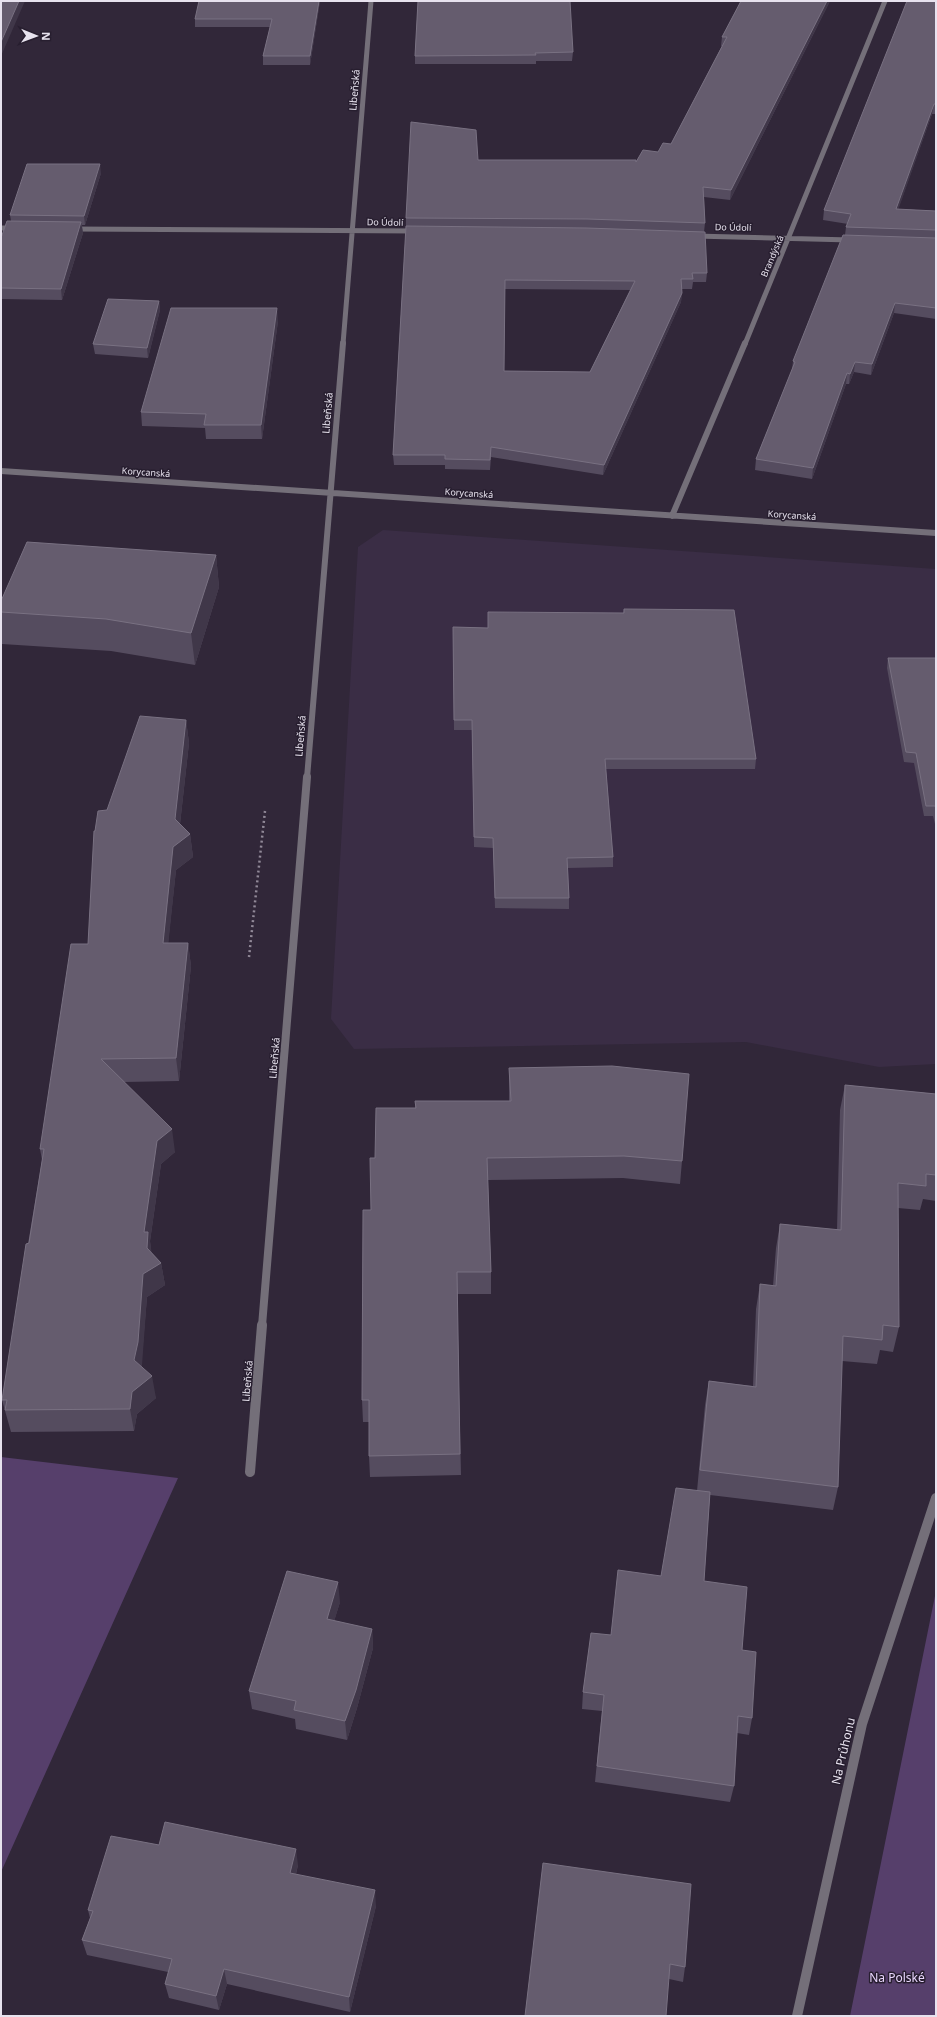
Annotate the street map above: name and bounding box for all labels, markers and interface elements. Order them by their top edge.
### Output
north arrow [16,16,56,56]
text: N [39,32,54,41]
street label: Libeňská [345,69,363,111]
street label: Do Údolí [367,215,404,229]
street label: Do Údolí [715,220,752,234]
street label: Brandýská [757,233,787,279]
street label: Libeňská [318,392,336,434]
street label: Korycanská [121,464,171,480]
street label: Korycanská [444,485,494,501]
street label: Korycanská [767,507,817,523]
street label: Libeňská [291,715,309,757]
street label: Libeňská [265,1037,283,1079]
street label: Libeňská [238,1360,256,1402]
street label: Na Průhonu [827,1716,859,1786]
park label: Na Polské [869,1969,925,1986]

